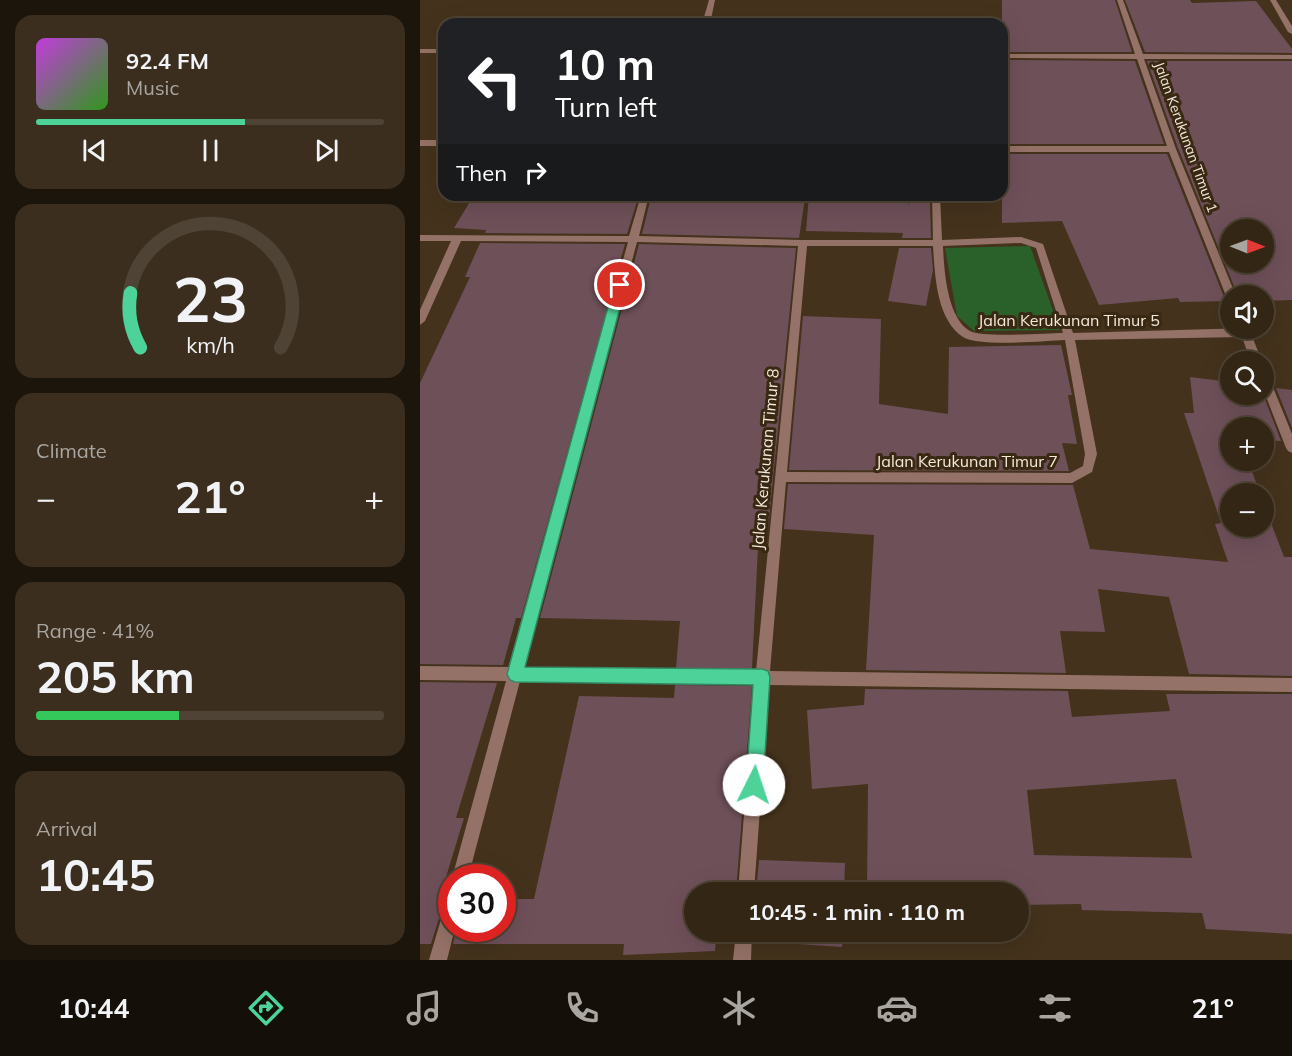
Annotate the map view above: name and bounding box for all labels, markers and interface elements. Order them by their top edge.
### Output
text: 10 m [555,38,655,91]
icon: left [456,42,534,120]
text: 92.4 FM [126,47,209,75]
street label: Jalan Kerukunan Timur 1 [1150,59,1222,215]
text: Music [126,75,179,100]
text: Turn left [555,90,657,124]
icon: previous [78,134,111,167]
icon: pause [194,134,227,167]
icon: next [310,134,343,167]
icon: right [519,156,552,189]
text: Then [456,159,507,187]
north arrow [1220,219,1274,273]
map controls [1220,219,1274,537]
text: 23 [173,259,247,338]
pin [594,259,645,310]
icon: arrive [603,268,636,301]
button: sound [1220,285,1274,339]
street label: Jalan Kerukunan Timur 5 [978,310,1160,330]
text: km/h [186,331,234,358]
button: search [1220,351,1274,405]
street label: Jalan Kerukunan Timur 8 [747,368,783,550]
button: + [1220,417,1274,471]
text: Climate [36,438,107,463]
street label: Jalan Kerukunan Timur 7 [876,451,1058,471]
text: 21° [174,468,246,524]
text: − [36,477,56,518]
text: + [364,477,384,518]
button: − [1220,483,1274,537]
text: Range · 41% [36,618,154,643]
text: 205 km [36,648,195,704]
position arrow [722,753,786,817]
text: Arrival [36,816,97,841]
text: 10:45 [36,846,155,902]
speed limit sign: 30 [438,864,516,942]
text: 10:45 · 1 min · 110 m [748,898,965,926]
icon: directions [245,987,287,1029]
icon: music [403,987,445,1029]
icon: phone [561,987,603,1029]
icon: climate [718,987,760,1029]
icon: car [876,987,918,1029]
icon: filters [1034,987,1076,1029]
text: 10:44 [58,991,129,1025]
text: 21° [1191,991,1234,1025]

